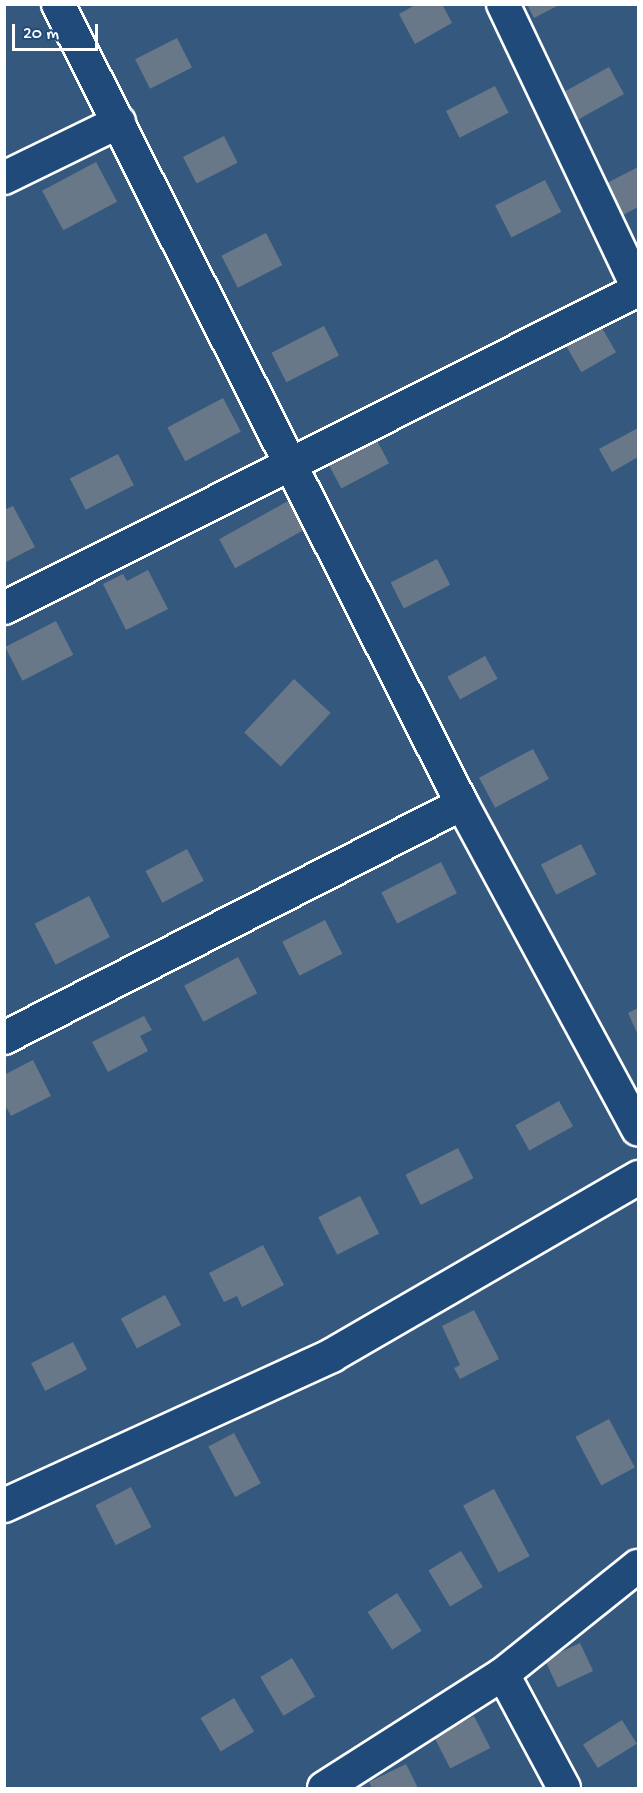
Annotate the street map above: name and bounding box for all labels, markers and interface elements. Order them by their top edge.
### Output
scale bar [15,12,100,50]
text: 20 m [23,24,59,45]

